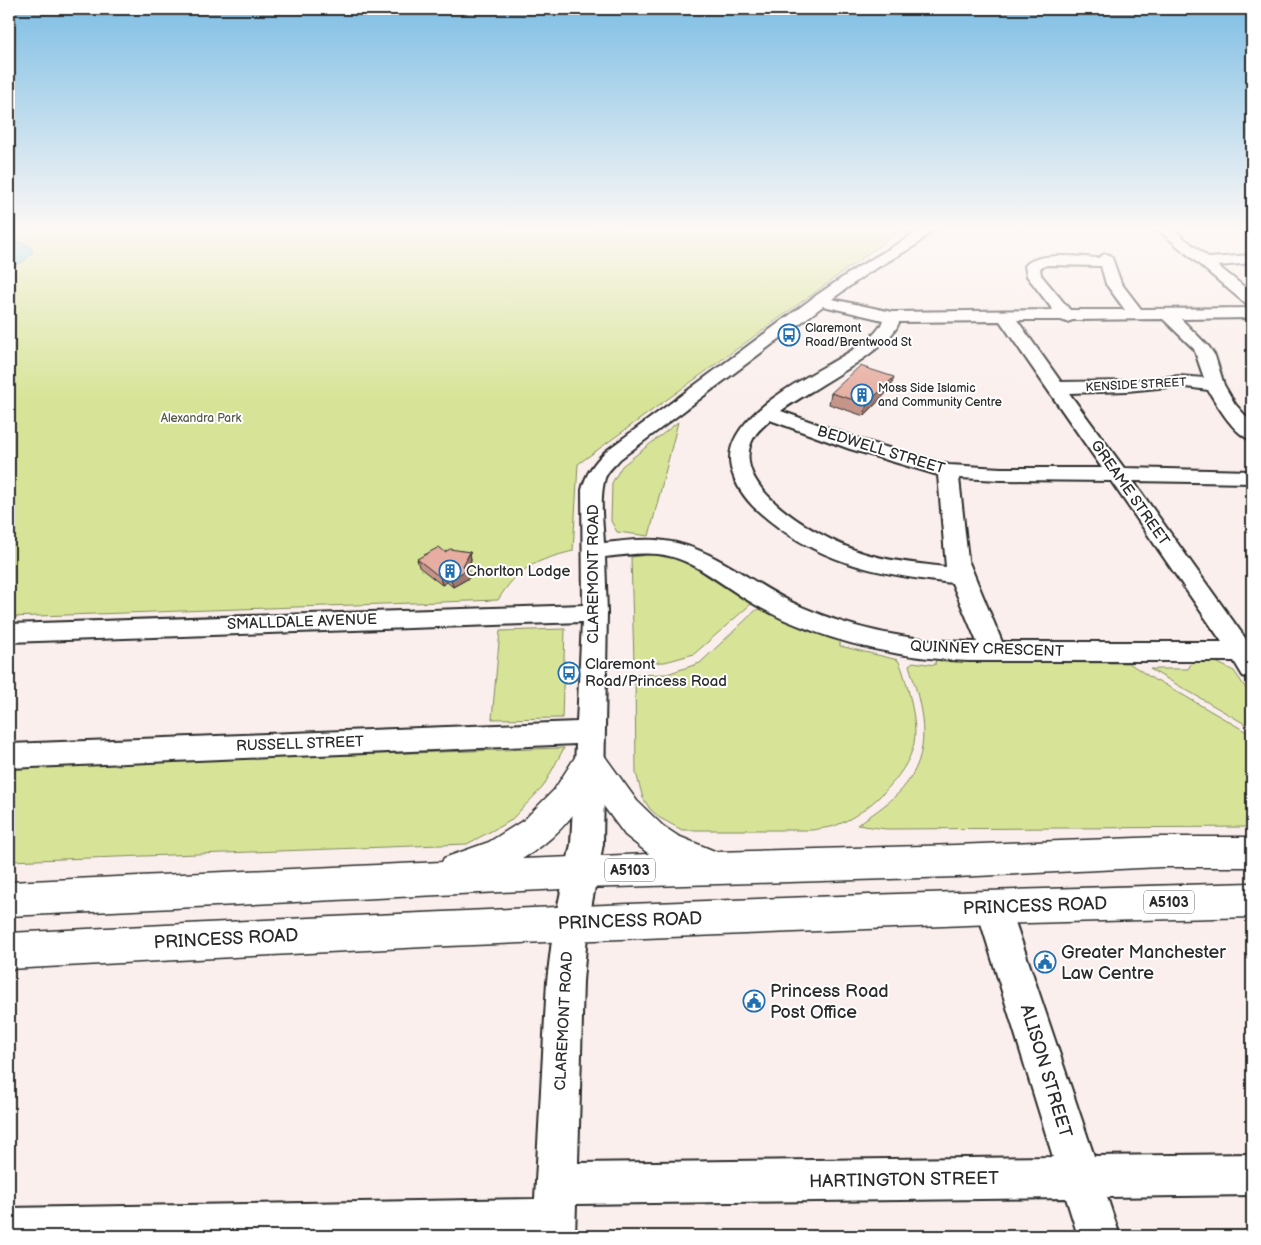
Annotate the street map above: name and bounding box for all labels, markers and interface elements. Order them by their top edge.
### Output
place label: Claremont Road/Brentwood St [805,321,912,350]
bus stop icon: Claremont Road/Brentwood St [777,323,801,347]
street label: KENSIDE STREET [1085,375,1188,395]
place label: Moss Side Islamic and Community Centre [878,381,1002,410]
building icon: Moss Side Islamic and Community Centre [850,383,874,407]
park label: Alexandra Park [161,411,241,426]
street label: BEDWELL STREET [815,422,947,478]
street label: GREAME STREET [1086,436,1174,550]
street label: CLAREMONT ROAD [584,504,603,644]
building icon: Chorlton Lodge [438,559,462,583]
place label: Chorlton Lodge [466,562,570,581]
street label: SMALLDALE AVENUE [227,610,377,634]
street label: QUINNEY CRESCENT [910,637,1064,661]
place label: Claremont Road/Princess Road [585,655,727,691]
bus stop icon: Claremont Road/Princess Road [557,661,581,685]
street label: RUSSELL STREET [236,732,364,756]
road number: A5103 [605,858,655,882]
road number: A5103 [1144,890,1194,914]
street label: PRINCESS ROAD [962,893,1108,919]
street label: PRINCESS ROAD [557,908,703,934]
street label: PRINCESS ROAD [153,925,299,953]
place label: Greater Manchester Law Centre [1061,942,1226,984]
public building icon: Greater Manchester Law Centre [1033,950,1057,974]
street label: CLAREMONT ROAD [551,951,577,1091]
place label: Princess Road Post Office [770,981,889,1023]
public building icon: Princess Road Post Office [742,989,766,1013]
street label: ALISON STREET [1016,1002,1076,1140]
street label: HARTINGTON STREET [809,1168,999,1192]

